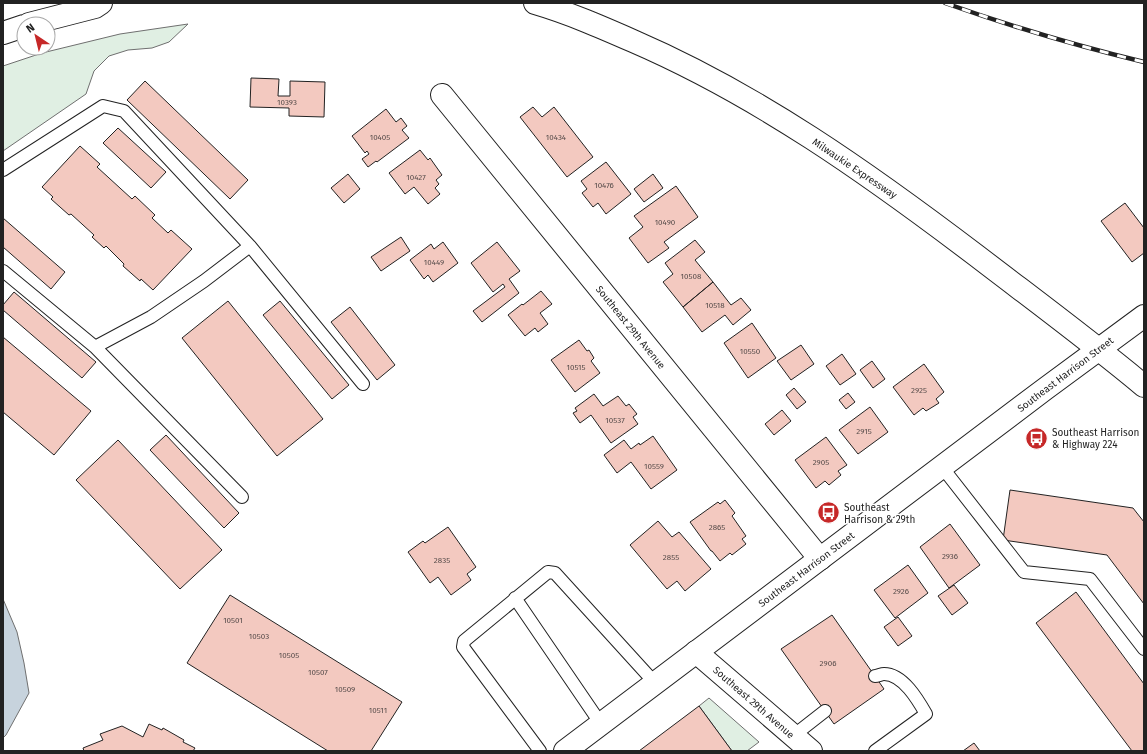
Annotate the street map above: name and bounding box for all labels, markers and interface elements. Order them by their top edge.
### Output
north arrow [16,16,56,56]
text: N [24,21,37,36]
house number: 10393 [277,98,297,107]
house number: 10405 [370,133,390,142]
house number: 10434 [546,133,567,142]
street label: Milwaukie Expressway [810,136,899,202]
house number: 10427 [406,173,426,182]
house number: 10476 [594,181,614,190]
house number: 10490 [655,218,676,227]
house number: 10449 [424,258,444,267]
house number: 10508 [681,272,702,281]
street label: Southeast 29th Avenue [593,284,667,372]
house number: 10518 [705,301,725,310]
street label: Southeast Harrison Street [1015,335,1116,415]
house number: 10550 [740,347,761,356]
house number: 10515 [567,363,586,372]
house number: 2925 [911,386,927,395]
house number: 10537 [605,416,625,425]
bus stop icon: Southeast Harrison & Highway 224 [1023,425,1049,451]
house number: 2915 [856,427,872,436]
place label: Southeast Harrison & Highway 224 [1052,427,1139,451]
house number: 2905 [813,458,829,467]
house number: 10559 [644,462,664,471]
bus stop icon: Southeast Harrison & 29th [815,500,841,526]
place label: Southeast Harrison & 29th [844,502,915,526]
house number: 2865 [709,523,725,532]
street label: Southeast Harrison Street [756,530,857,610]
house number: 2936 [942,552,958,561]
house number: 2855 [663,553,679,562]
house number: 2835 [434,556,450,565]
house number: 2926 [893,587,909,596]
house number: 10501 [223,616,243,625]
house number: 10503 [249,632,269,641]
house number: 10505 [279,651,299,660]
house number: 2906 [820,659,836,668]
street label: Southeast 29th Avenue [710,664,796,741]
house number: 10507 [308,668,328,677]
house number: 10509 [335,685,355,694]
house number: 10511 [369,706,387,715]

